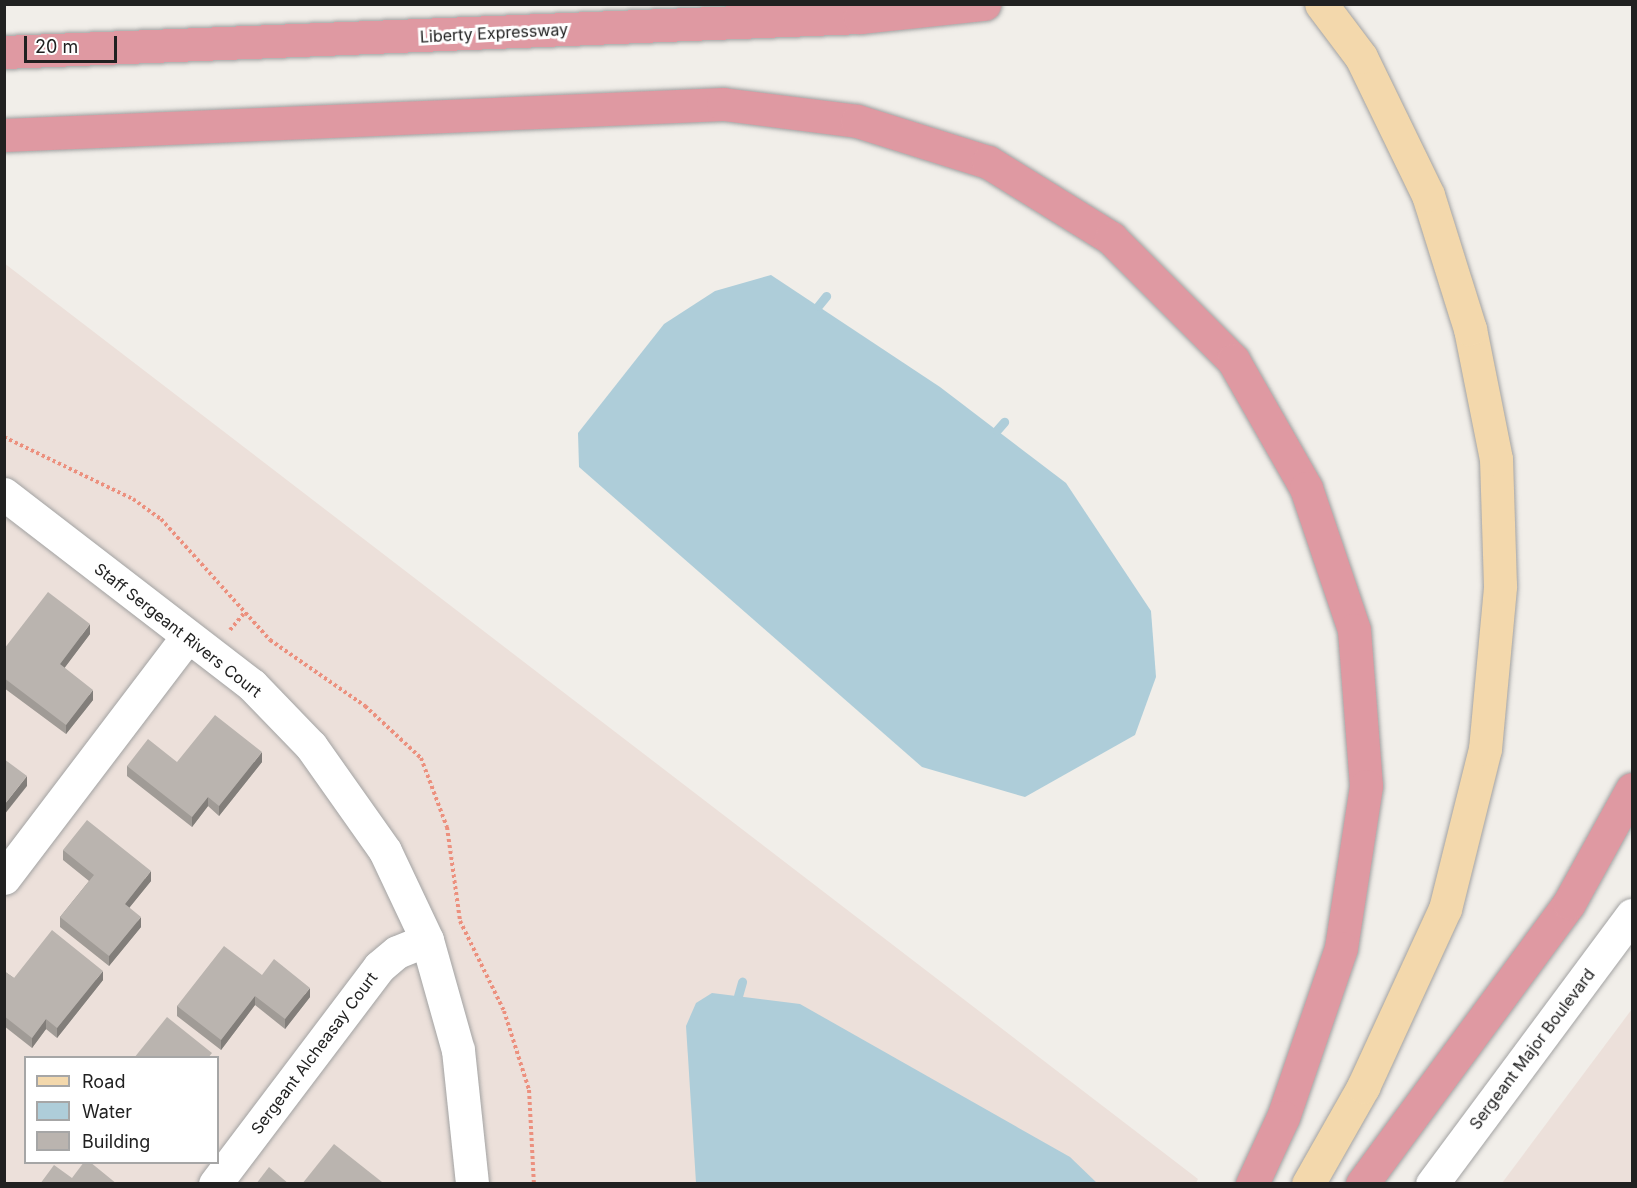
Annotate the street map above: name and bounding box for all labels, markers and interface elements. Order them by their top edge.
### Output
street label: Liberty Expressway [419,20,569,46]
scale bar [27,24,120,62]
text: 20 m [35,36,78,57]
street label: Staff Sergeant Rivers Court [91,559,265,701]
street label: Sergeant Major Boulevard [1465,965,1599,1133]
street label: Sergeant Alcheasay Court [247,968,381,1138]
legend [24,1056,219,1164]
text: Road [82,1071,125,1092]
text: Water [82,1101,132,1122]
text: Building [82,1131,150,1152]

